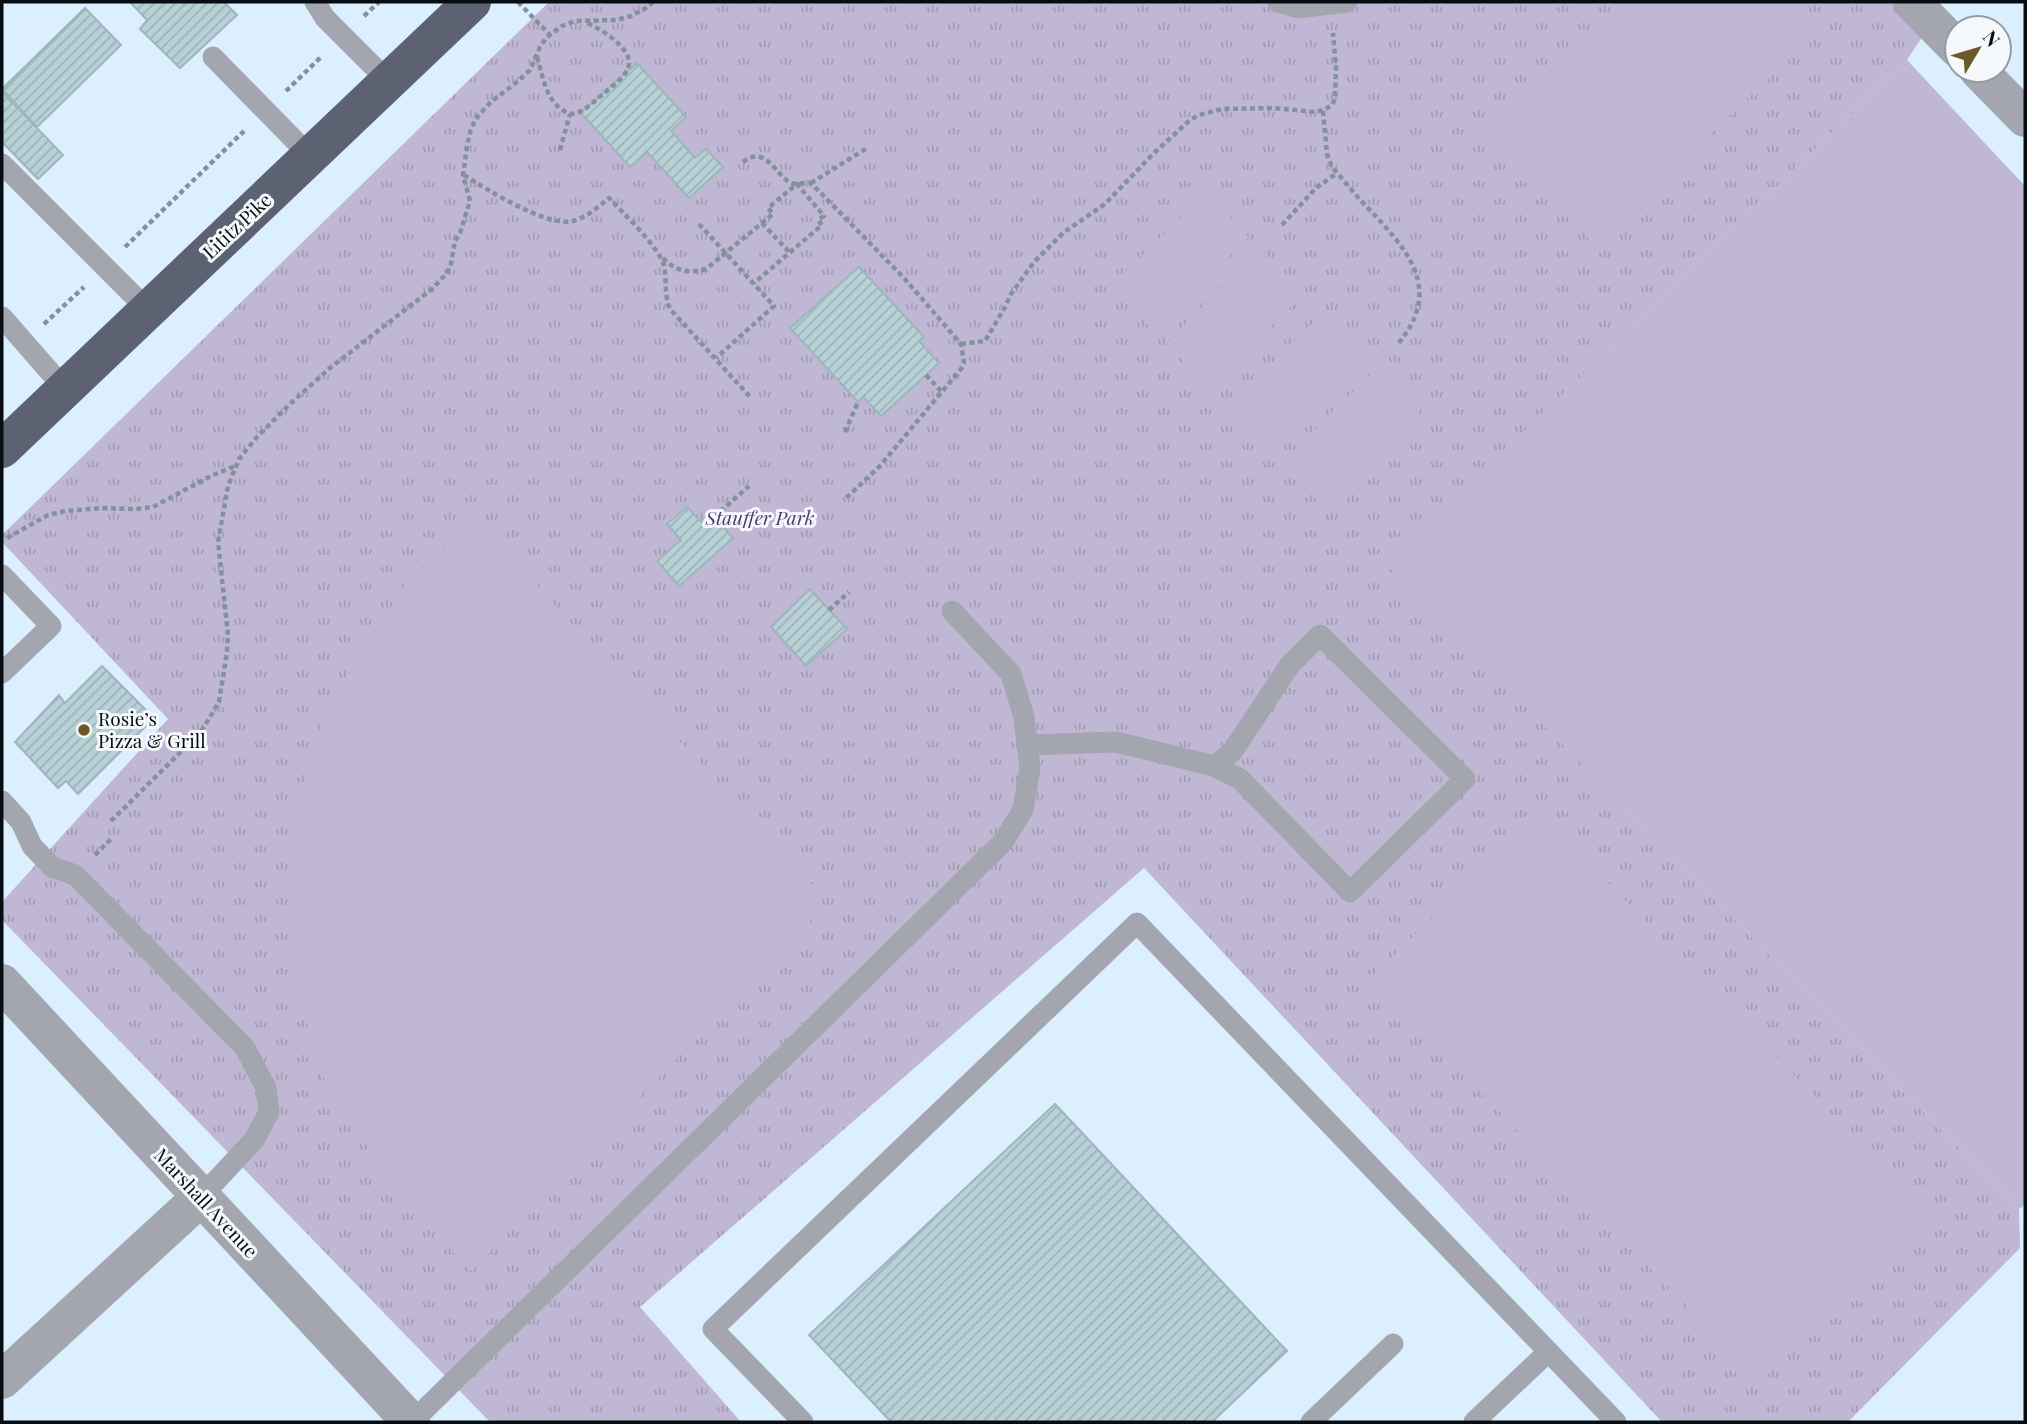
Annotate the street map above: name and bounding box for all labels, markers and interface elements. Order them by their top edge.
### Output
north arrow [1943,14,2013,84]
text: N [1978,25,2007,52]
street label: Lititz Pike [196,187,277,264]
park label: Stauffer Park [704,504,815,530]
place label: Rosie’s Pizza & Grill [98,705,206,753]
marker: Rosie’s Pizza & Grill [76,722,92,738]
street label: Marshall Avenue [149,1142,264,1263]

